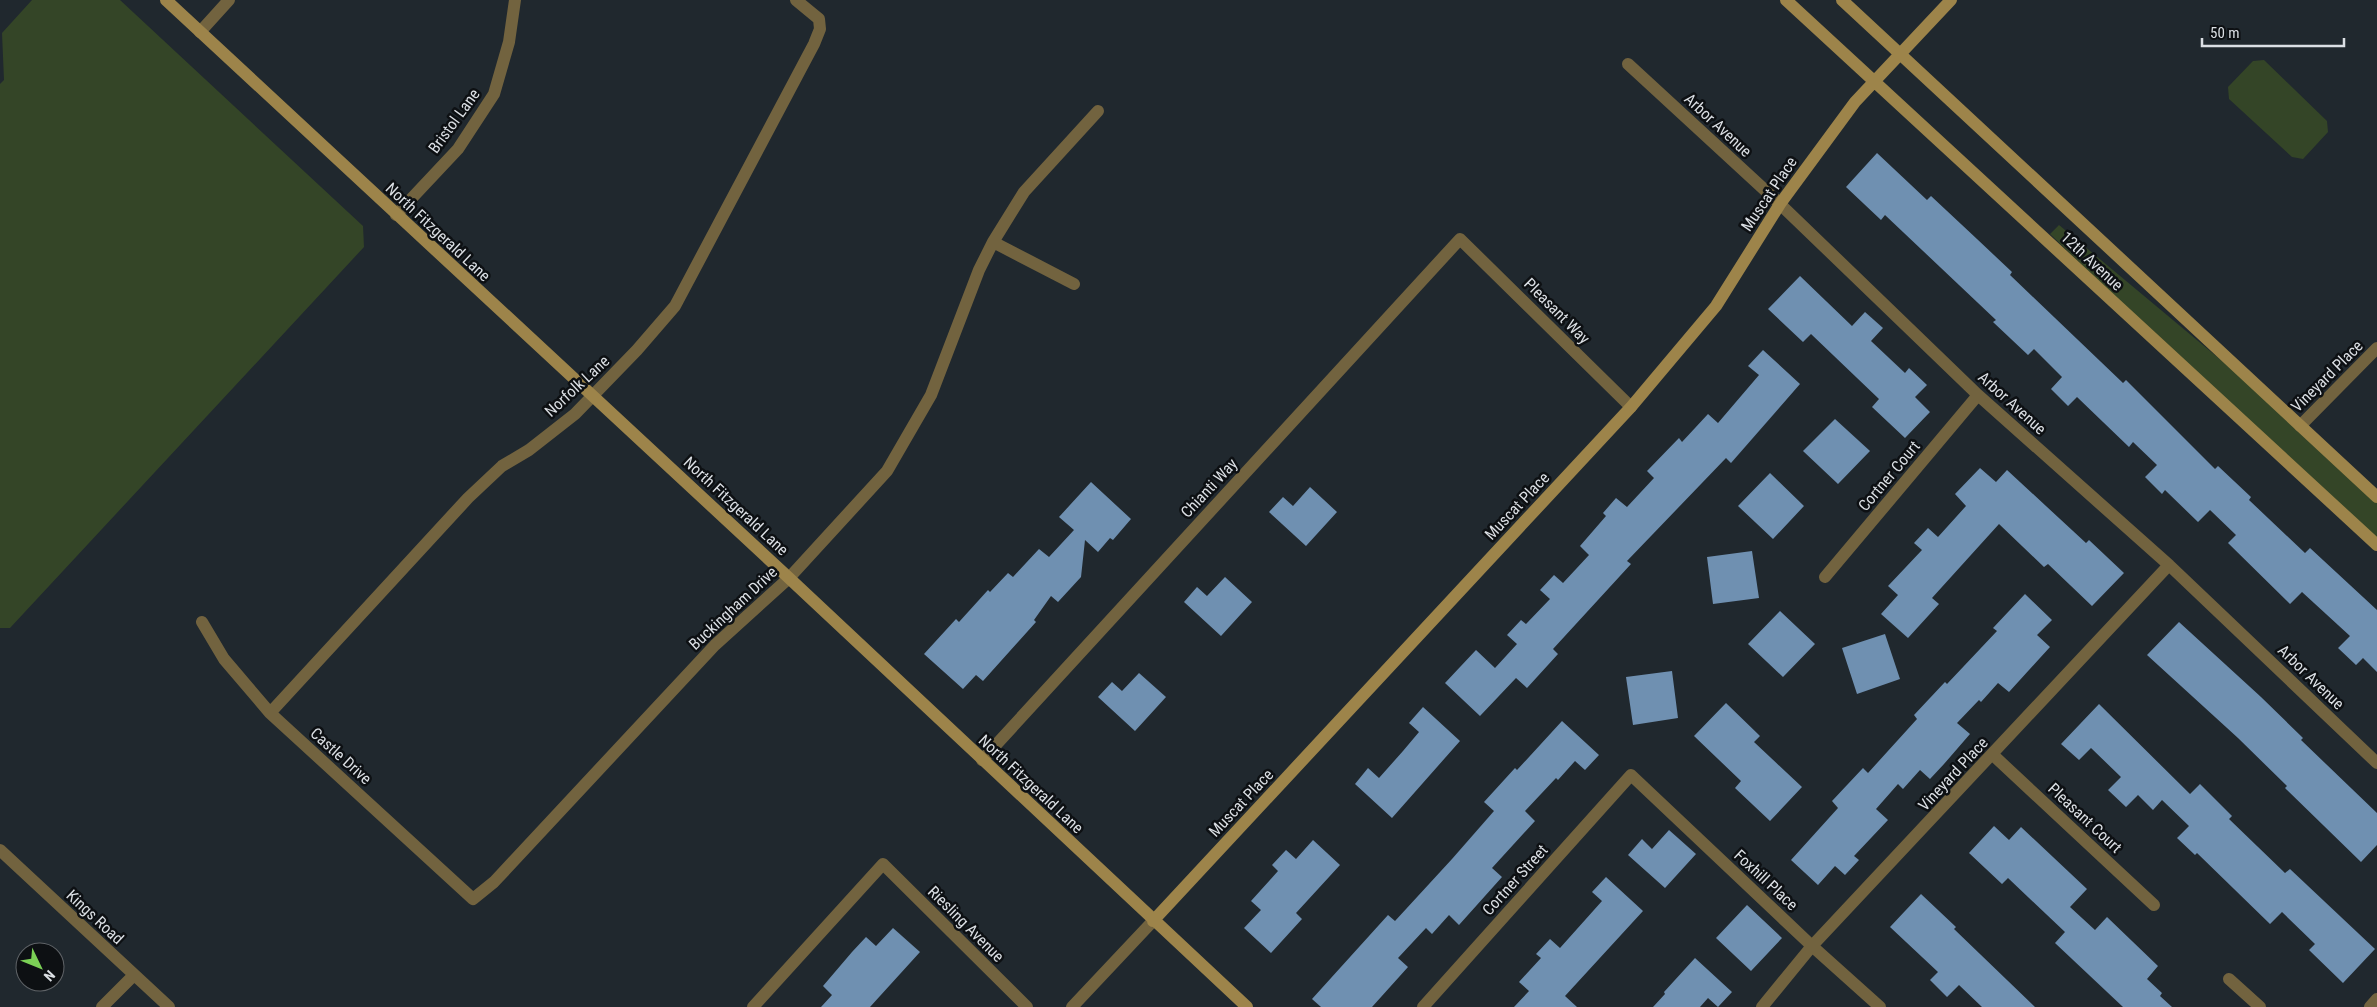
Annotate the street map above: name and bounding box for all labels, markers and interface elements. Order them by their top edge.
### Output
scale bar [2202,15,2344,47]
text: 50 m [2210,24,2240,42]
street label: Bristol Lane [424,85,484,157]
street label: Arbor Avenue [1681,89,1755,161]
street label: Muscat Place [1737,153,1801,235]
street label: North Fitzgerald Lane [382,179,494,285]
street label: 12th Avenue [2057,227,2127,295]
street label: Pleasant Way [1520,274,1594,348]
street label: Vineyard Place [2287,336,2367,416]
street label: Norfolk Lane [541,351,613,421]
street label: Arbor Avenue [1974,368,2050,438]
street label: Cortner Court [1854,437,1924,515]
street label: North Fitzgerald Lane [680,453,792,559]
street label: Chianti Way [1177,454,1241,522]
street label: Muscat Place [1481,468,1553,544]
street label: Buckingham Drive [685,562,781,654]
street label: Arbor Avenue [2274,641,2348,713]
street label: Castle Drive [307,724,375,788]
street label: North Fitzgerald Lane [975,731,1087,837]
street label: Vineyard Place [1914,733,1992,815]
street label: Muscat Place [1205,765,1277,841]
street label: Pleasant Court [2044,779,2126,857]
street label: Cortner Street [1478,841,1552,919]
street label: Foxhill Place [1730,846,1802,914]
street label: Riesling Avenue [924,882,1008,966]
street label: Kings Road [63,886,127,948]
north arrow [15,942,65,992]
text: N [41,967,58,984]

